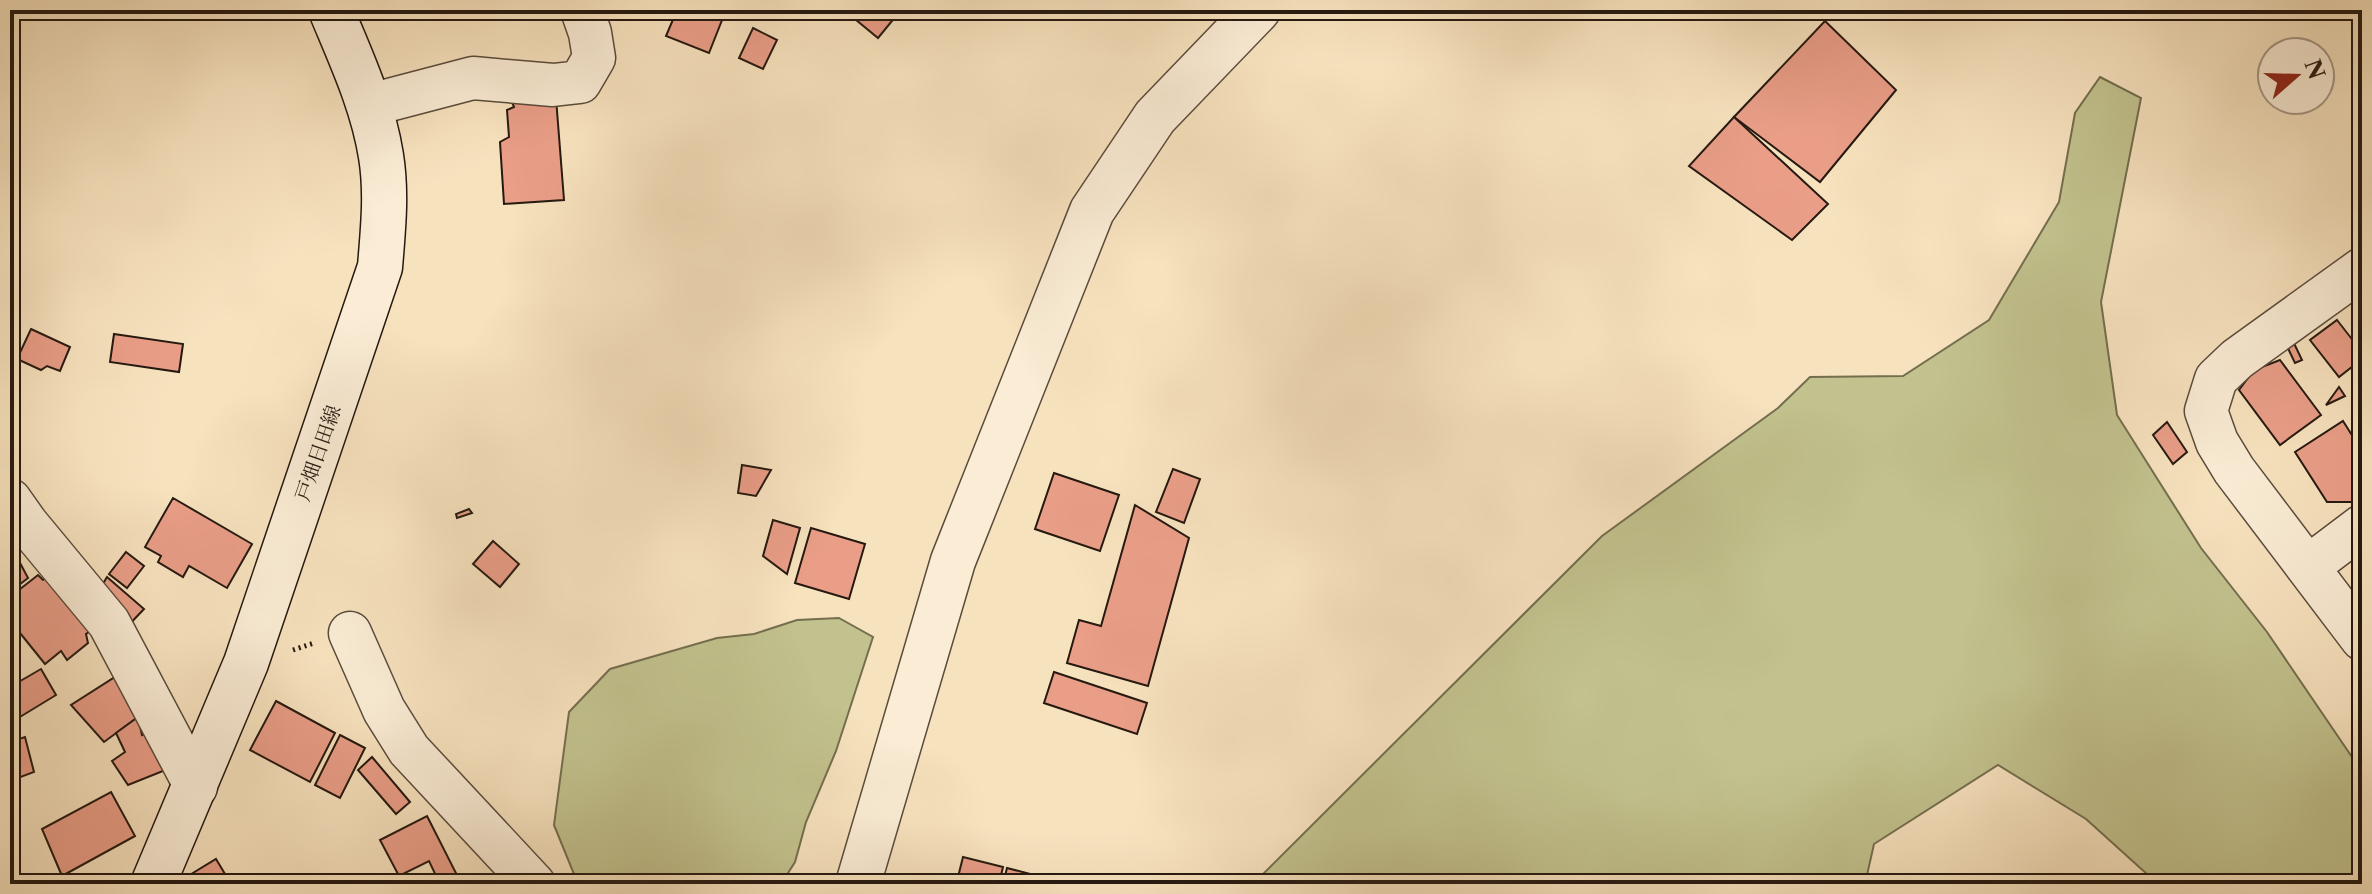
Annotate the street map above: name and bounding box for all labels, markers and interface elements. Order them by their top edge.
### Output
north arrow [2256,36,2336,116]
text: N [2298,56,2330,83]
street label: 戸畑日田線 [290,402,346,504]

